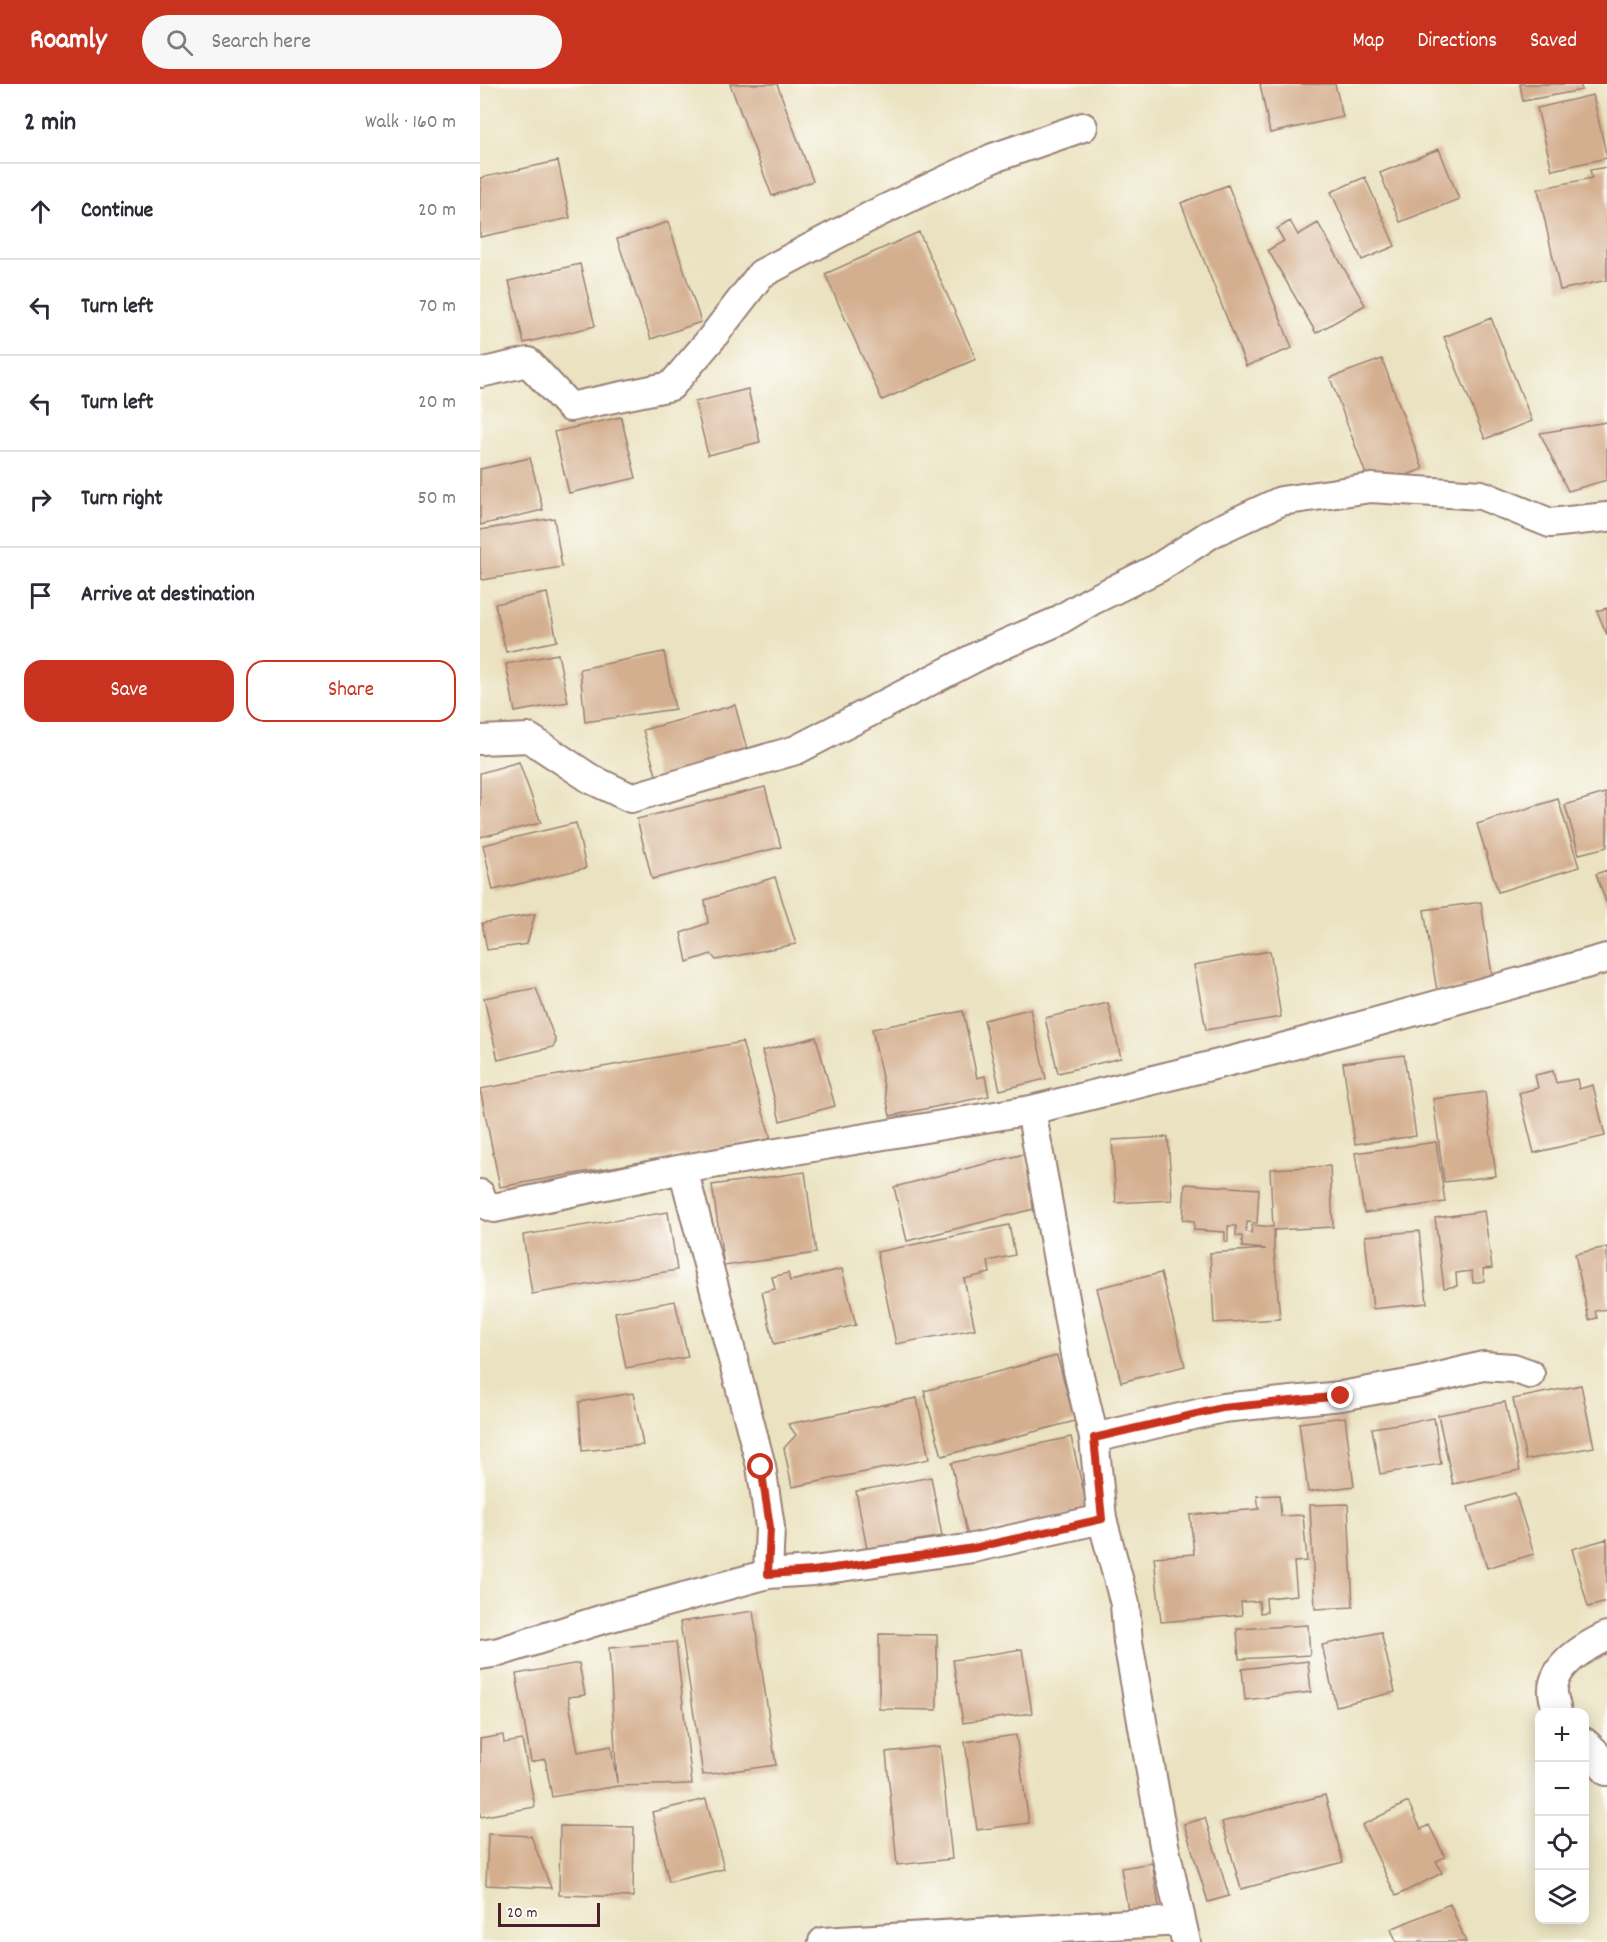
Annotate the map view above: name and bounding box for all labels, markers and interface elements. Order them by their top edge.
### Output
search box [142,15,562,69]
text: Roamly [30,22,106,62]
icon: search [163,26,196,59]
text: Search here [211,27,311,58]
text: Map [1353,27,1384,57]
text: Directions [1417,27,1497,57]
text: Saved [1530,27,1577,57]
text: 2 min [24,105,76,142]
text: Walk · 160 m [365,109,456,137]
icon: ahead [24,195,57,228]
text: Continue [81,196,153,227]
text: 20 m [418,197,456,225]
icon: left [24,291,57,324]
text: Turn left [81,292,153,323]
text: 70 m [419,293,456,321]
icon: left [24,387,57,420]
text: Turn left [81,388,153,419]
text: 20 m [418,389,456,417]
icon: right [24,483,57,516]
text: Turn right [81,484,163,515]
text: 50 m [418,485,456,513]
icon: arrive [24,579,57,612]
text: Arrive at destination [81,580,255,611]
button: Save [24,660,234,722]
button: Share [246,660,456,722]
route end [1327,1382,1353,1408]
route start [747,1453,773,1479]
map controls [1535,1708,1589,1924]
button: + [1535,1708,1589,1762]
button: − [1535,1762,1589,1816]
button: locate [1535,1816,1589,1870]
button: layers [1535,1870,1589,1924]
scale bar [498,1900,600,1928]
text: 20 m [507,1902,537,1925]

